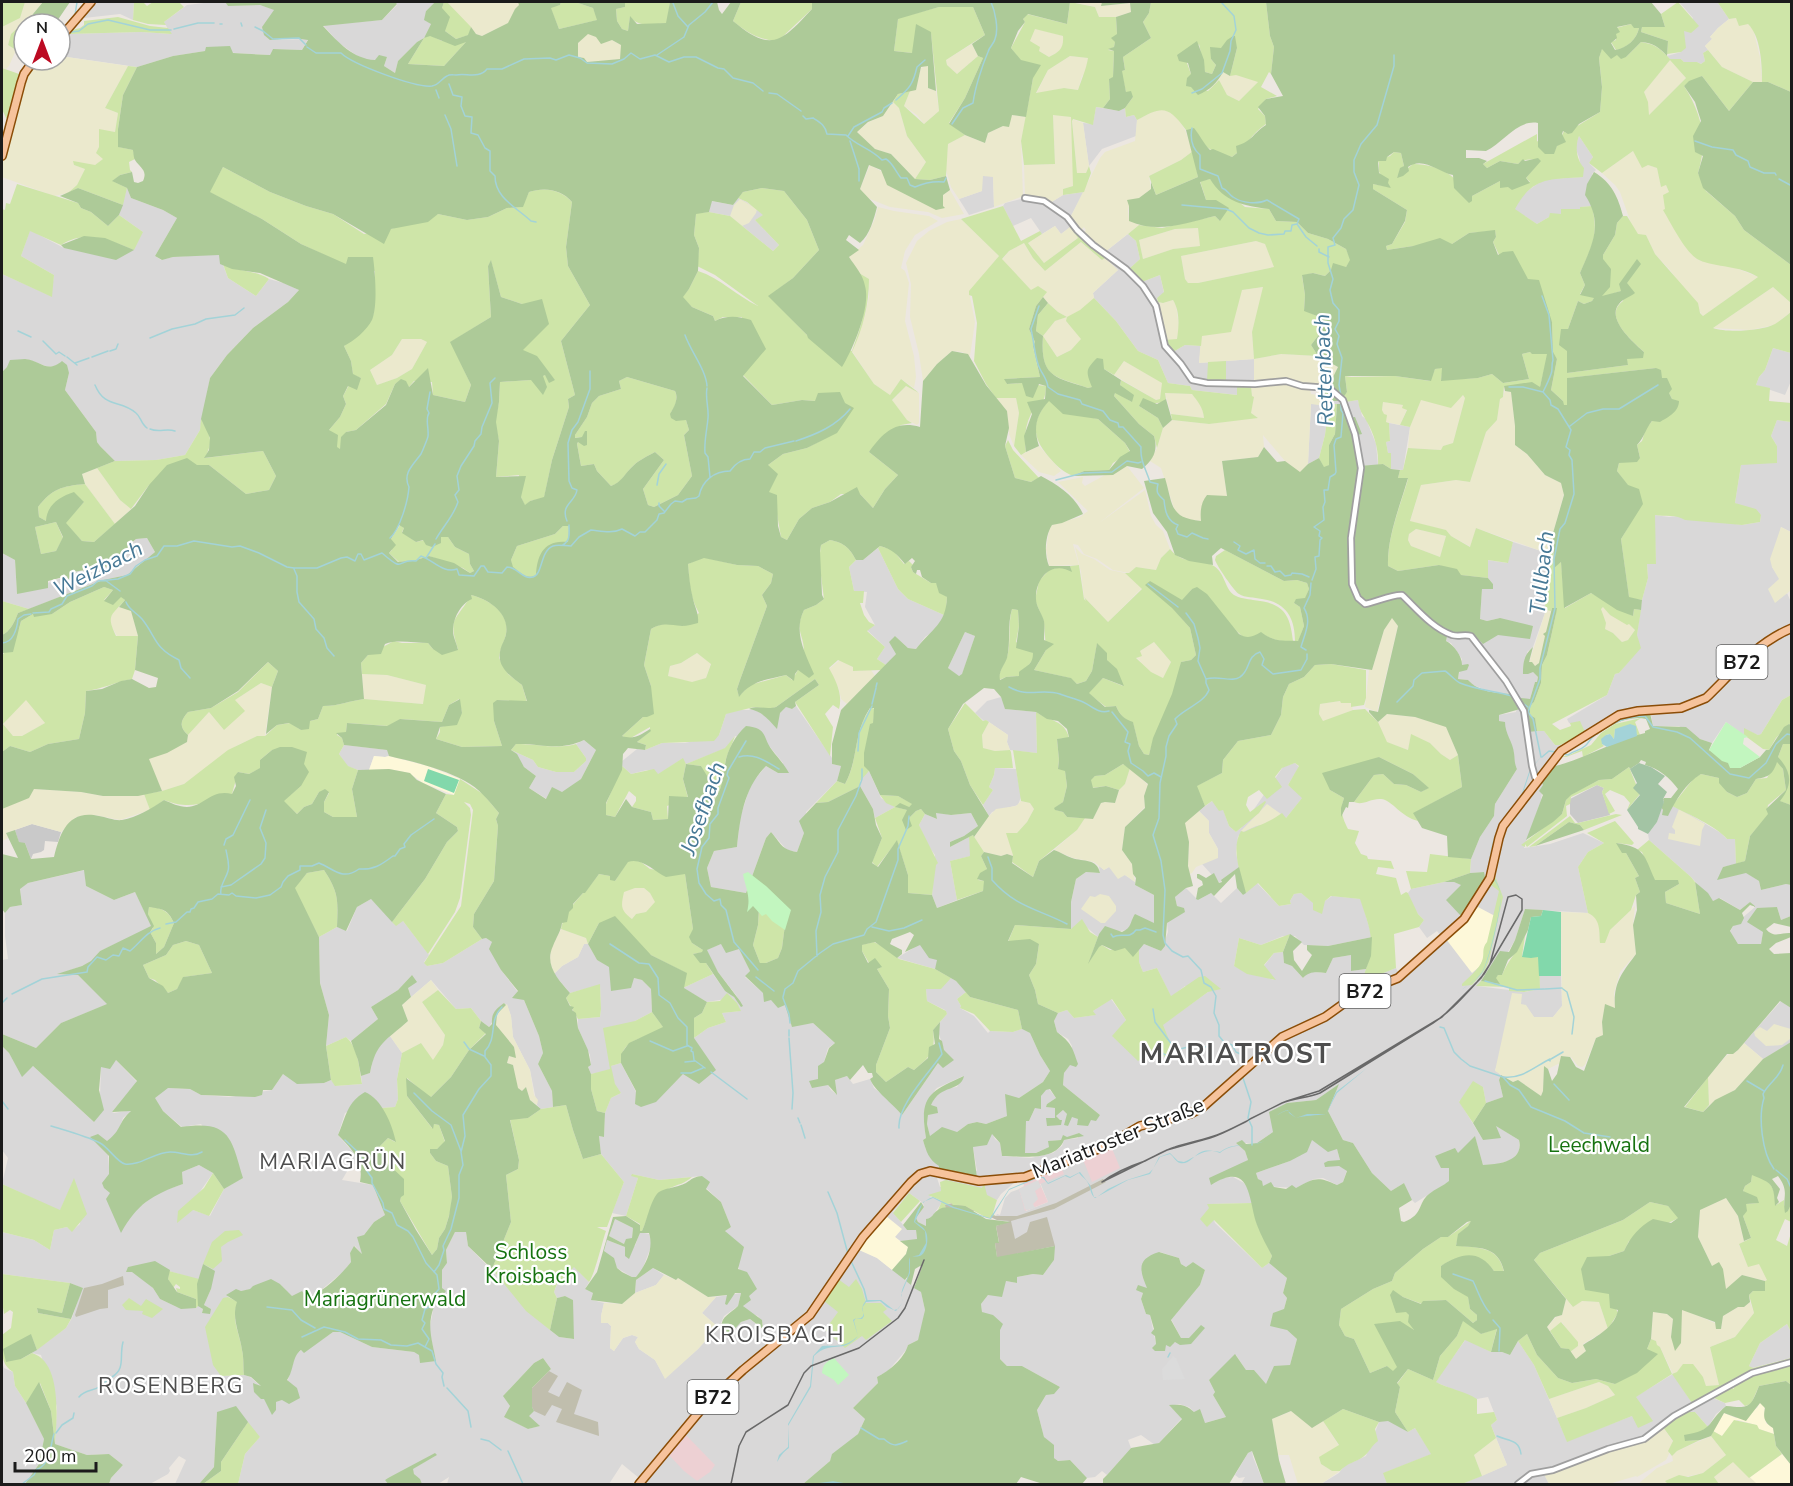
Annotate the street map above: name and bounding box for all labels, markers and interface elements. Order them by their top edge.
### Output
north arrow [12,12,72,72]
text: N [36,17,48,39]
water label: Rettenbach [1307,313,1341,427]
water label: Tullbach [1523,530,1561,616]
water label: Weizbach [48,534,148,604]
road number: B72 [1716,645,1768,679]
water label: Josefbach [673,758,733,859]
road number: B72 [1340,974,1390,1008]
district label: MARIATROST [1140,1036,1332,1073]
street label: Mariatroster Straße [1028,1091,1208,1185]
park label: Leechwald [1548,1131,1650,1159]
district label: MARIAGRÜN [259,1147,407,1177]
park label: Schloss Kroisbach [485,1238,577,1290]
park label: Mariagrünerwald [304,1285,466,1313]
district label: KROISBACH [705,1320,845,1350]
district label: ROSENBERG [98,1371,244,1401]
road number: B72 [688,1380,738,1414]
scale bar [15,1435,96,1473]
text: 200 m [24,1444,76,1468]

